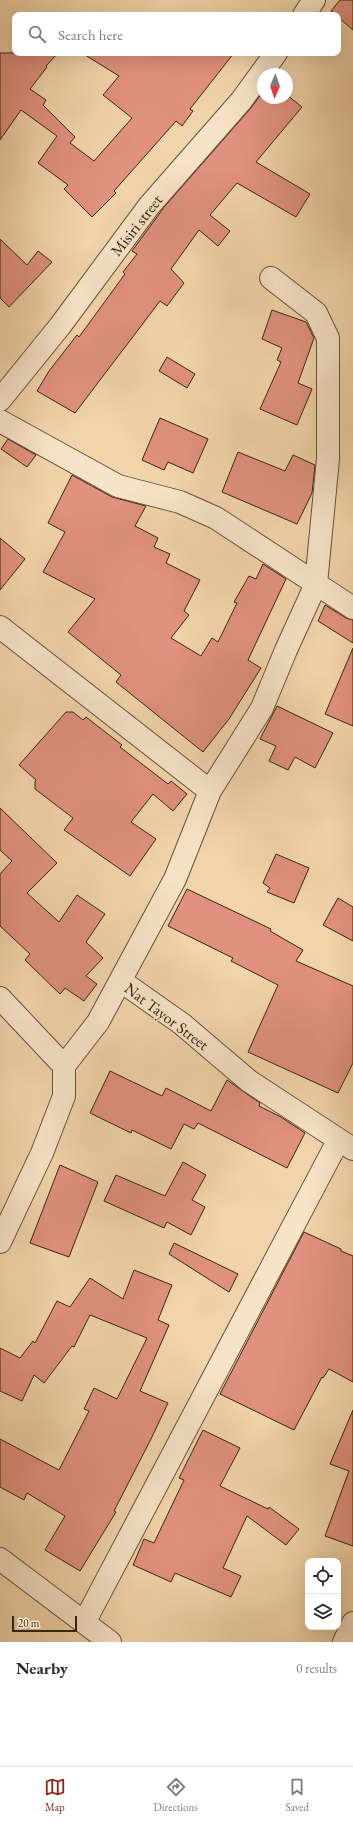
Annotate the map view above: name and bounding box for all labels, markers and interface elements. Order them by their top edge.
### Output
search box [12,12,341,56]
icon: search [26,23,48,45]
text: Search here [58,25,123,44]
north arrow [257,68,293,104]
street label: Misiri street [106,190,167,260]
street label: Nat Tayor Street [120,978,213,1055]
map controls [305,1558,341,1630]
button: locate [305,1558,341,1594]
button: layers [305,1594,341,1630]
scale bar [12,1614,77,1633]
text: 20 m [18,1616,39,1630]
text: Nearby [16,1657,68,1679]
text: 0 results [296,1660,337,1677]
tab: Map [44,1776,66,1814]
tab: Directions [154,1776,198,1814]
tab: Saved [286,1776,309,1814]

